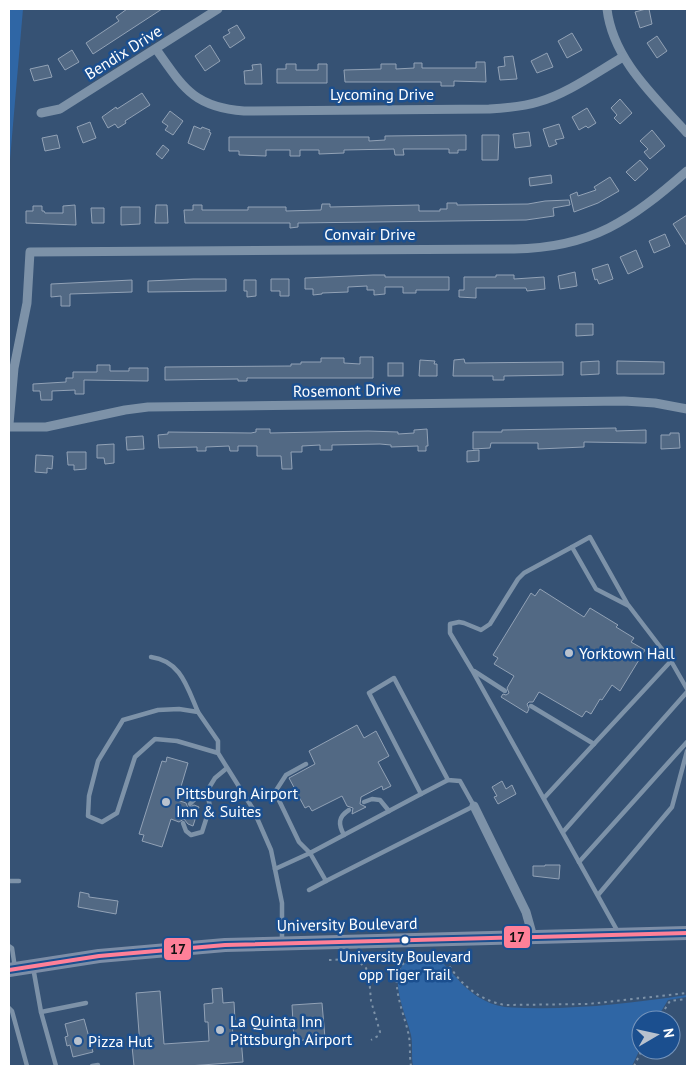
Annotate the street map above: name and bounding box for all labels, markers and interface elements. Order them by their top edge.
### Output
street label: Bendix Drive [81,20,165,84]
street label: Lycoming Drive [330,84,434,104]
street label: Convair Drive [324,224,416,244]
street label: Rosemont Drive [293,379,401,401]
place label: Yorktown Hall [579,643,675,663]
marker: Yorktown Hall [563,647,575,659]
place label: Pittsburgh Airport Inn & Suites [176,783,299,821]
marker: Pittsburgh Airport Inn & Suites [160,796,172,808]
street label: University Boulevard [276,913,418,935]
line badge: 17 [503,925,531,949]
text: 17 [509,928,525,946]
marker: University Boulevard opp Tiger Trail [400,935,410,945]
line badge: 17 [163,937,192,961]
text: 17 [170,940,186,958]
place label: University Boulevard opp Tiger Trail [339,947,471,984]
north arrow [631,1010,681,1060]
place label: La Quinta Inn Pittsburgh Airport [230,1011,353,1049]
marker: La Quinta Inn Pittsburgh Airport [214,1024,226,1036]
text: N [659,1027,678,1039]
place label: Pizza Hut [88,1031,153,1051]
marker: Pizza Hut [72,1035,84,1047]

